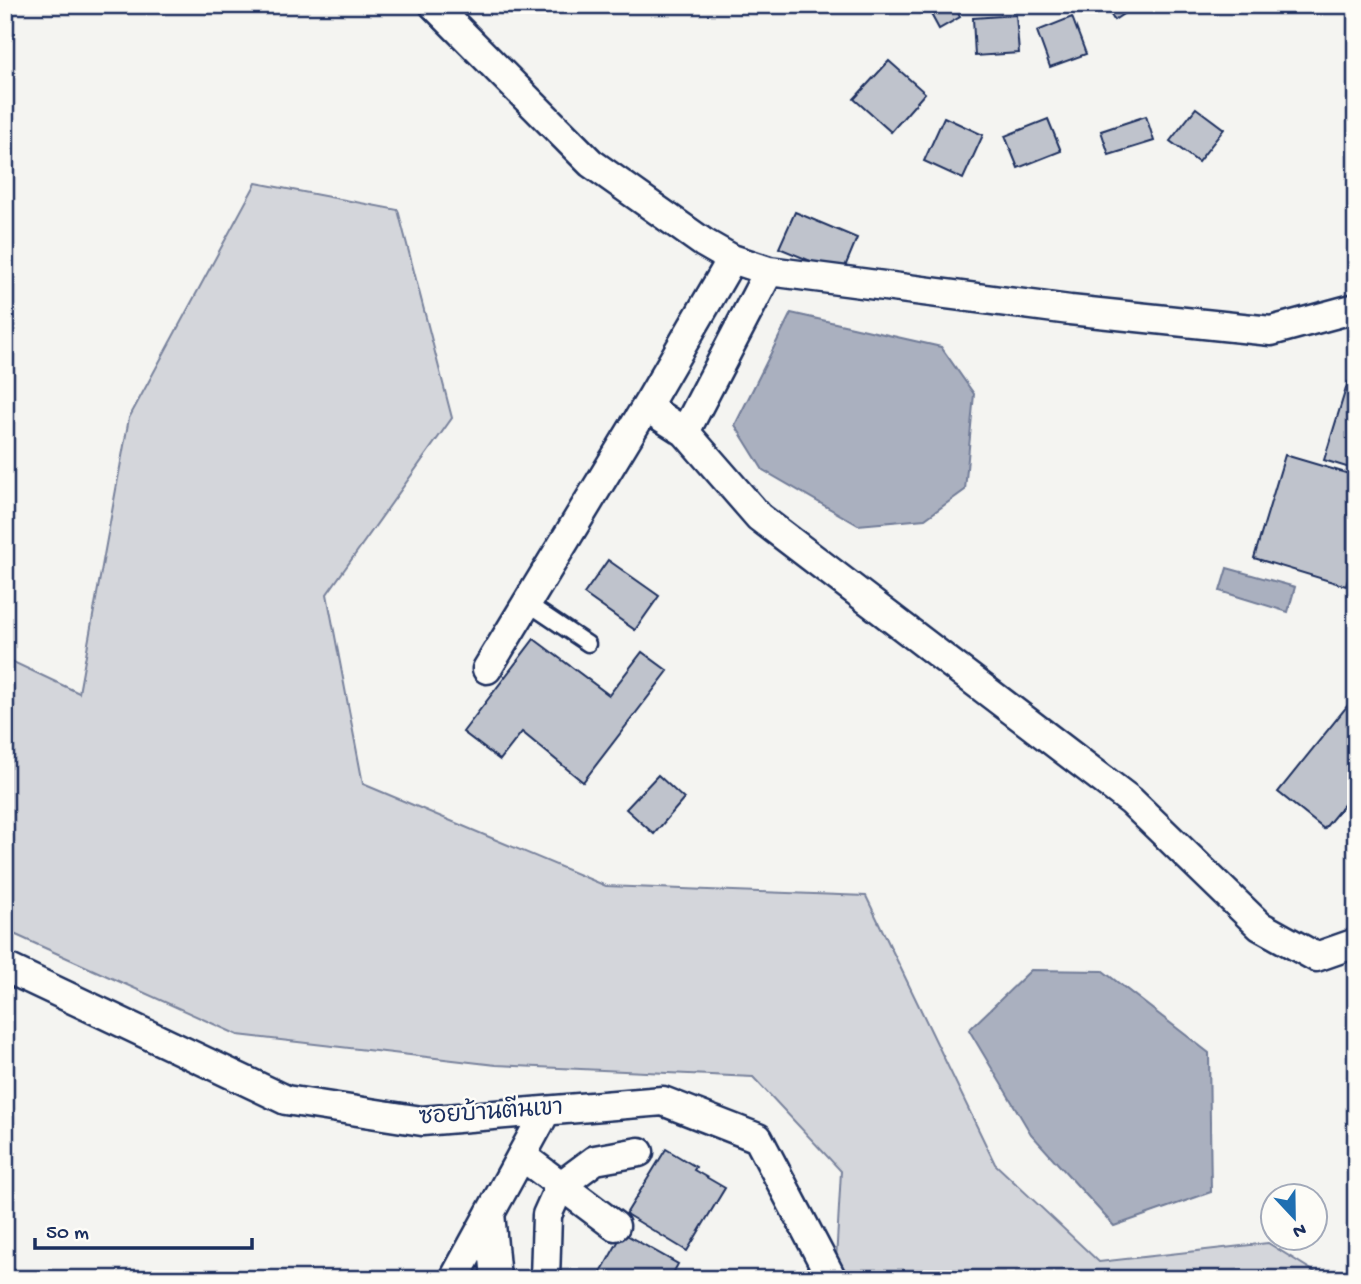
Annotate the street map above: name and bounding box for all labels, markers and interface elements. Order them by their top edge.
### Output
street label: ซอยบ้านตีนเขา [418,1091,564,1133]
north arrow [1260,1182,1330,1252]
scale bar [35,1207,252,1251]
text: N [1289,1217,1309,1243]
text: 50 m [46,1222,89,1247]

